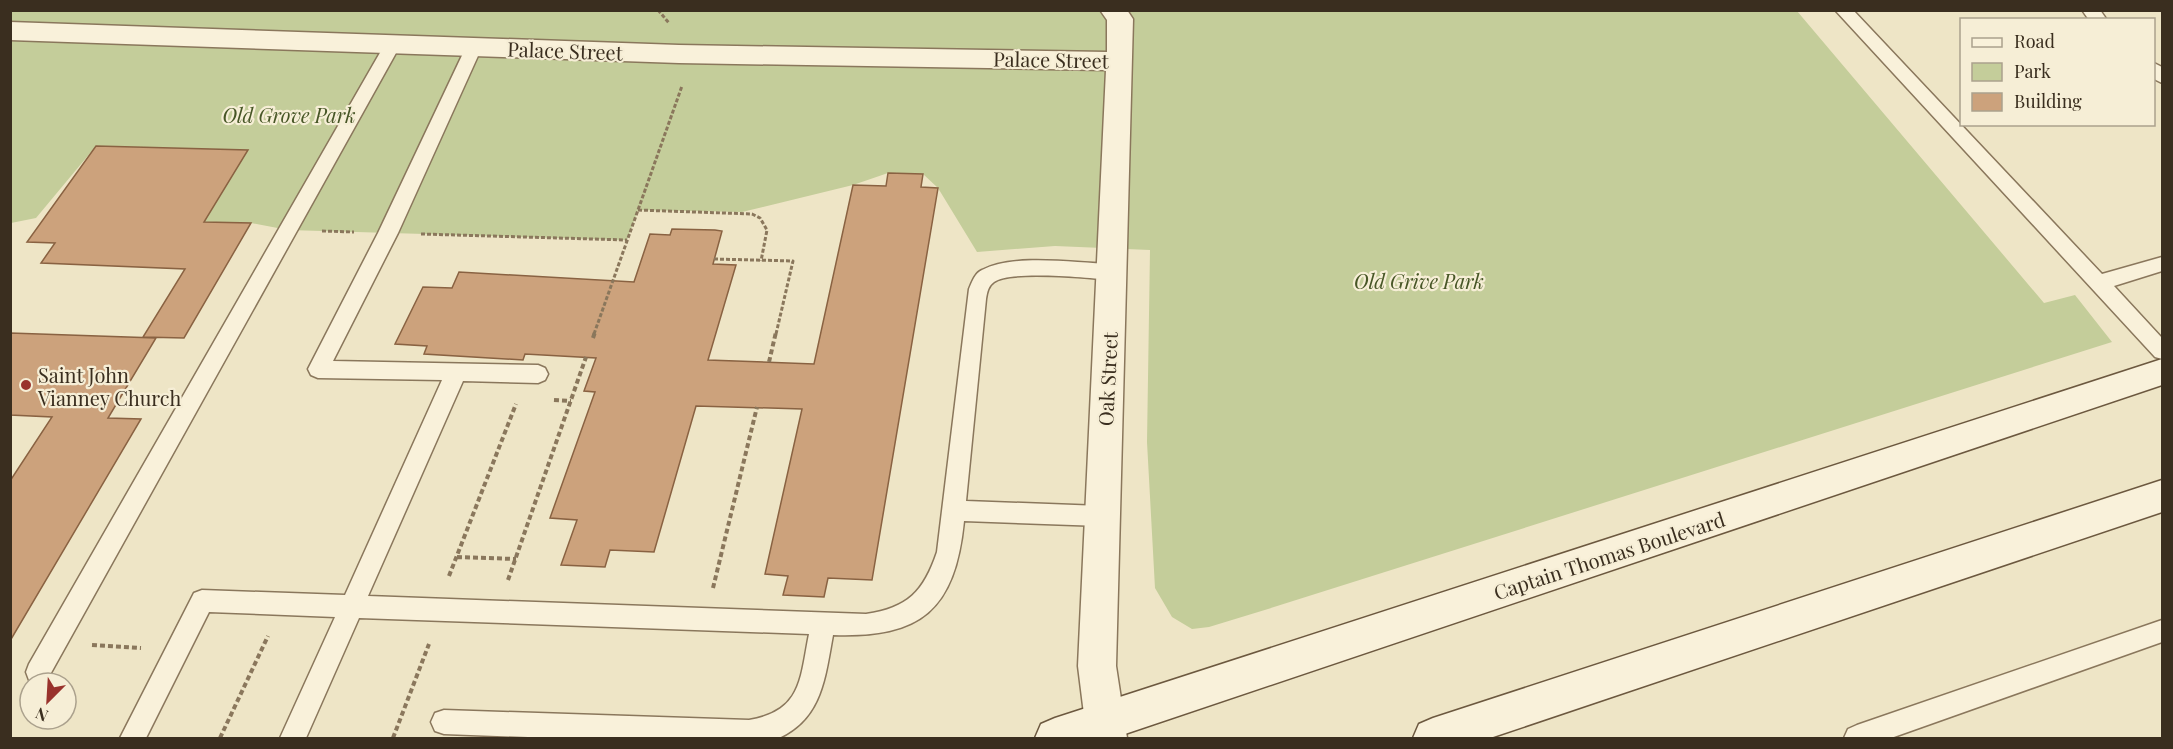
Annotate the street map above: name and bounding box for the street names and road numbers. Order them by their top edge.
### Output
street label: Palace Street [507,34,624,66]
street label: Palace Street [993,44,1110,74]
street label: Oak Street [1091,330,1123,427]
street label: Captain Thomas Boulevard [1490,505,1728,605]

